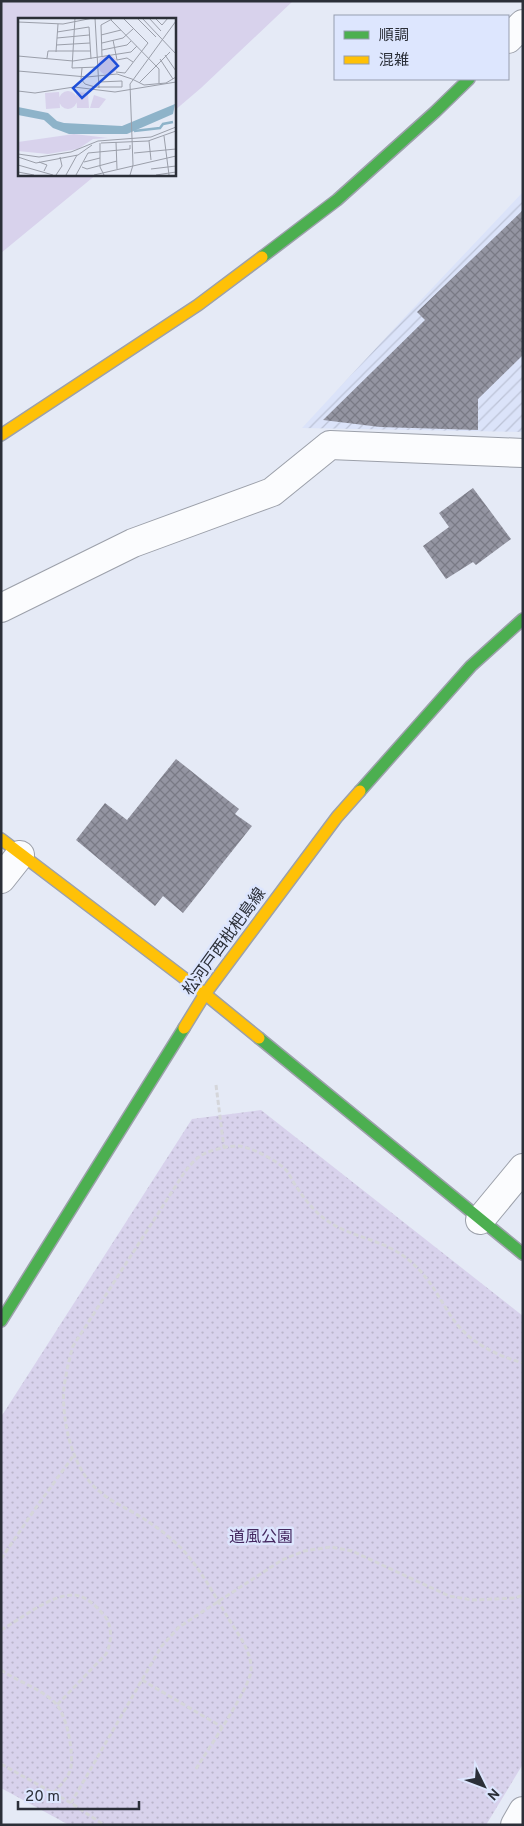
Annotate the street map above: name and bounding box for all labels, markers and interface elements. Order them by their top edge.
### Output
legend [334,15,509,80]
inset map [18,18,175,175]
text: 順調 [379,27,409,46]
text: 混雑 [379,52,409,71]
street label: 松河戸西枇杷島線 [179,884,271,1000]
park label: 道風公園 [229,1528,293,1548]
north arrow [459,1761,509,1811]
scale bar [18,1778,139,1810]
text: N [483,1784,502,1803]
text: 20 m [25,1788,60,1807]

